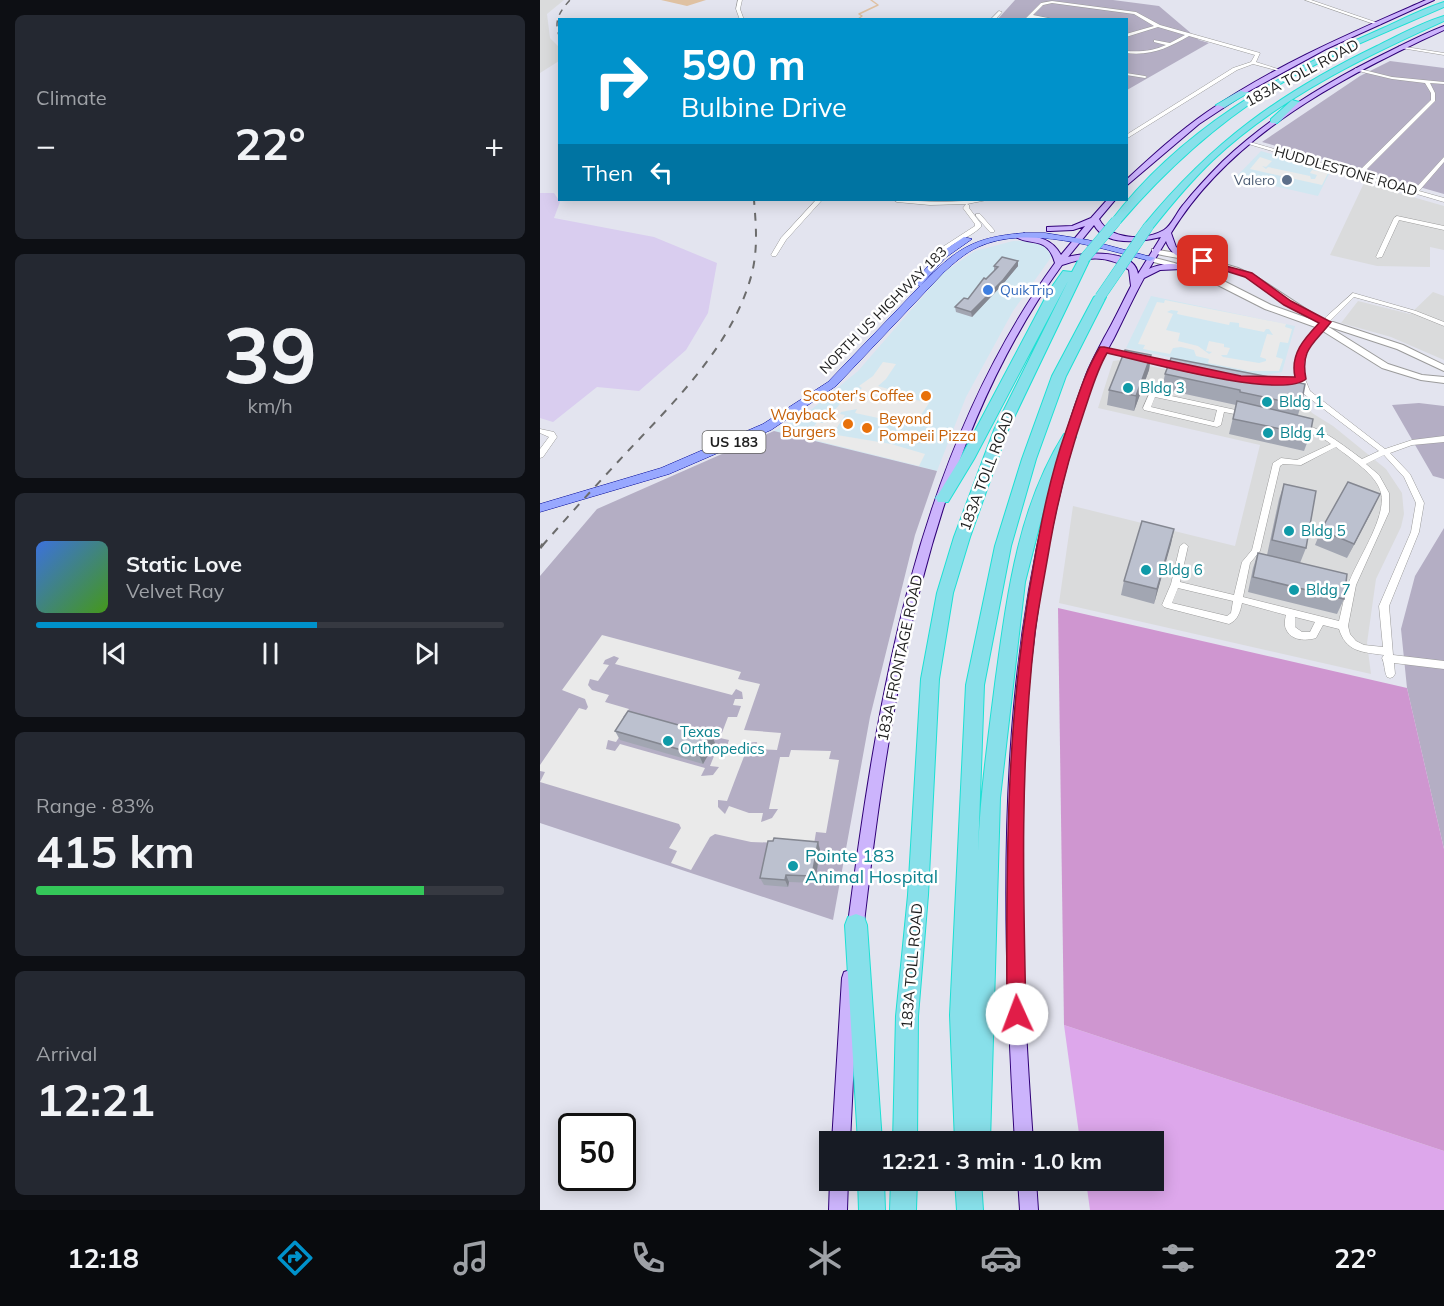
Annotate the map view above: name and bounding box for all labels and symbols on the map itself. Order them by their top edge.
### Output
street label: 183A TOLL ROAD [1242,35,1362,111]
street label: HUDDLESTONE ROAD [1272,142,1420,200]
place label: Valero [1234,171,1275,189]
marker: Valero [1280,173,1294,187]
pin [1177,235,1228,286]
street label: NORTH US HIGHWAY 183 [815,242,951,378]
place label: QuikTrip [1000,281,1054,299]
marker: QuikTrip [981,283,995,297]
place label: Bldg 3 [1140,378,1185,397]
marker: Bldg 3 [1121,381,1135,395]
place label: Scooter's Coffee [803,386,914,405]
marker: Scooter's Coffee [919,389,933,403]
place label: Bldg 1 [1279,392,1324,411]
marker: Bldg 1 [1260,395,1274,409]
place label: Wayback Burgers [770,405,836,441]
place label: Beyond Pompeii Pizza [879,409,976,445]
street label: 183A TOLL ROAD [955,409,1018,533]
marker: Wayback Burgers [841,417,855,431]
marker: Beyond Pompeii Pizza [860,421,874,435]
place label: Bldg 4 [1280,423,1325,442]
marker: Bldg 4 [1261,426,1275,440]
road number: US 183 [702,431,766,453]
place label: Bldg 5 [1301,521,1346,540]
marker: Bldg 5 [1282,524,1296,538]
place label: Bldg 6 [1158,560,1203,579]
marker: Bldg 6 [1139,563,1153,577]
street label: 183A FRONTAGE ROAD [873,573,926,743]
place label: Bldg 7 [1306,580,1351,599]
marker: Bldg 7 [1287,583,1301,597]
place label: Texas Orthopedics [680,722,765,758]
marker: Texas Orthopedics [661,734,675,748]
place label: Pointe 183 Animal Hospital [805,844,938,888]
marker: Pointe 183 Animal Hospital [786,859,800,873]
street label: 183A TOLL ROAD [897,902,926,1030]
position arrow [985,982,1049,1046]
speed limit sign: 50 [558,1113,636,1191]

